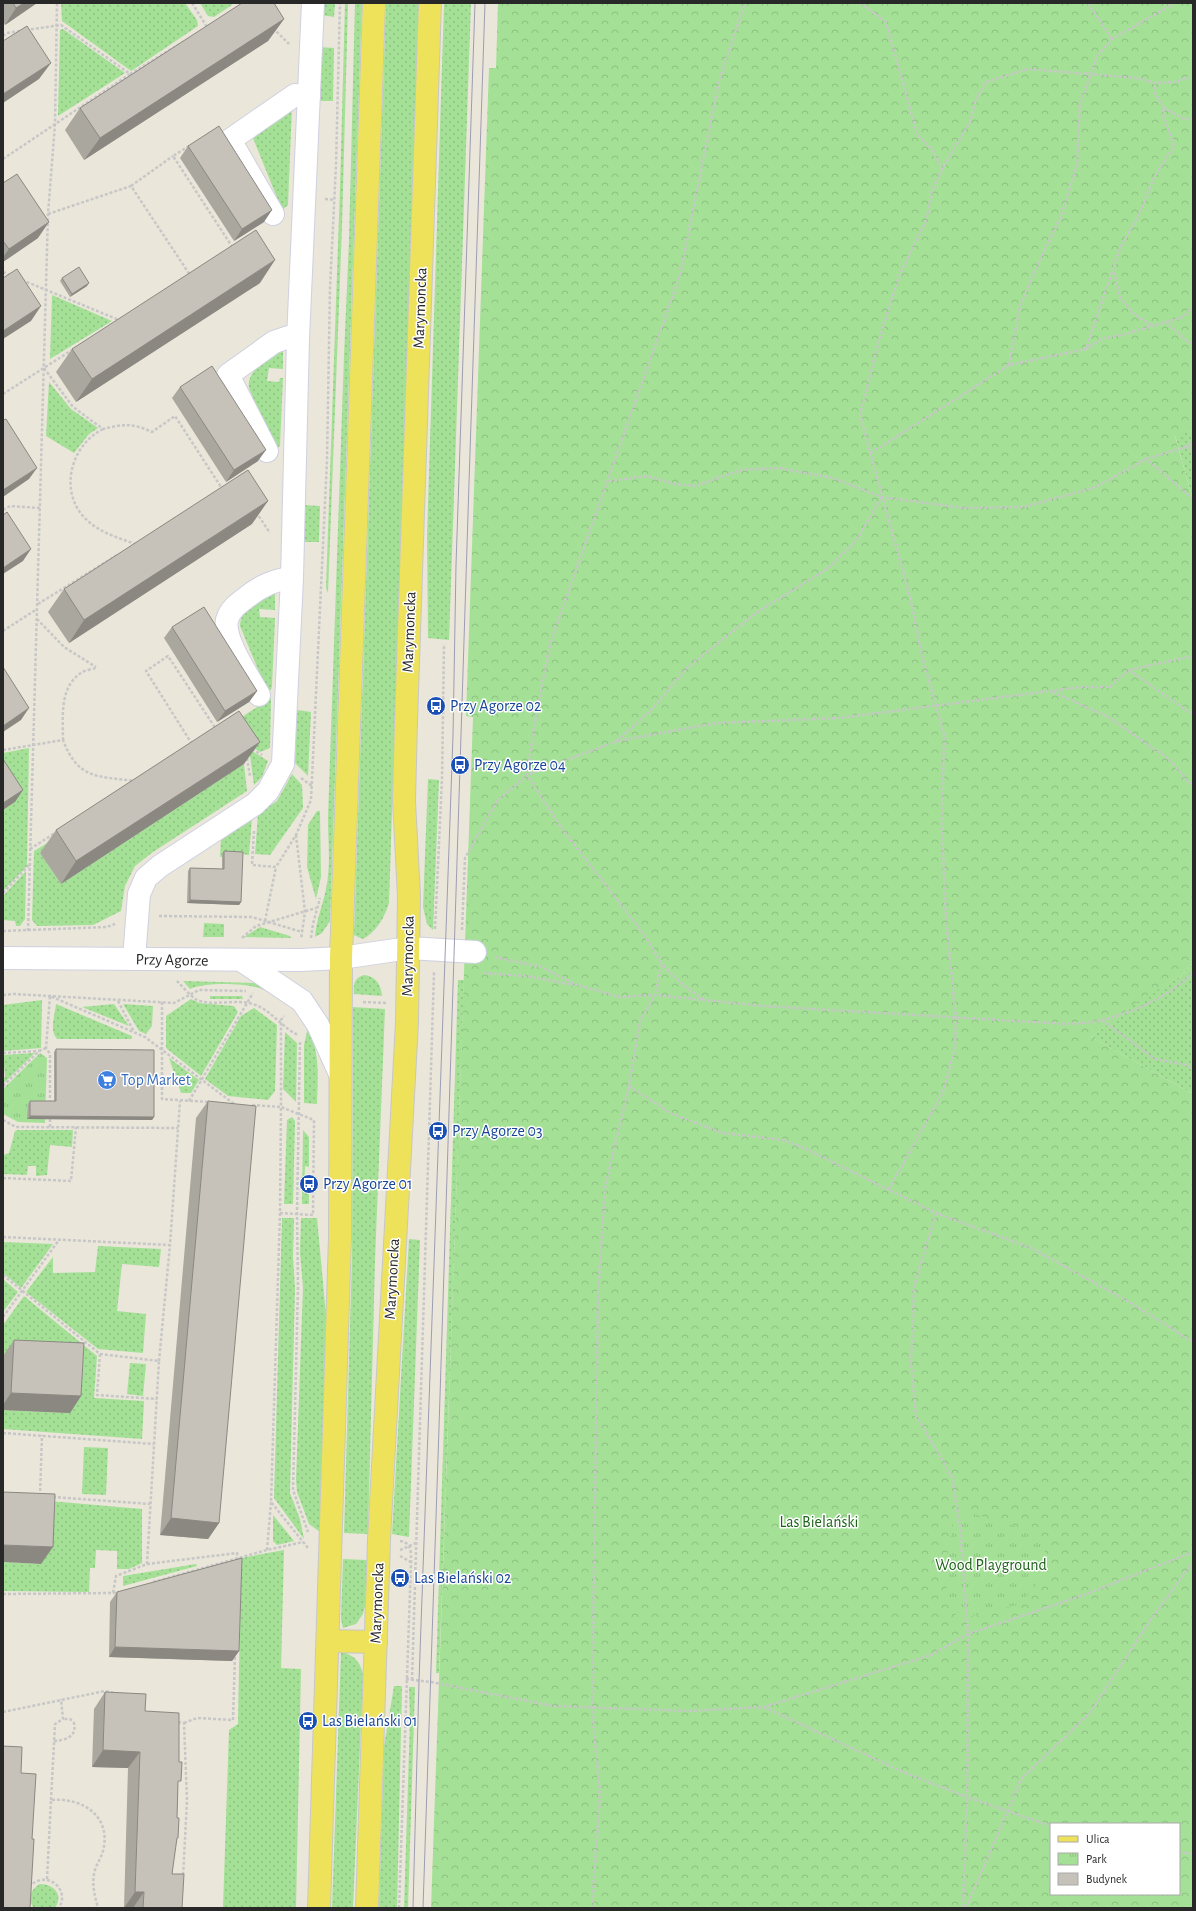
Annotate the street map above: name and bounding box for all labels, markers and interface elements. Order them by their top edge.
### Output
street label: Marymoncka [411,267,430,349]
street label: Marymoncka [400,591,419,673]
bus stop icon: Przy Agorze 02 [425,695,447,717]
place label: Przy Agorze 02 [450,698,541,715]
bus stop icon: Przy Agorze 04 [449,754,471,776]
place label: Przy Agorze 04 [474,757,566,774]
street label: Marymoncka [399,915,418,997]
street label: Przy Agorze [135,951,209,970]
supermarket icon: Top Market [96,1069,118,1091]
place label: Top Market [121,1072,191,1088]
bus stop icon: Przy Agorze 03 [427,1120,449,1142]
place label: Przy Agorze 03 [452,1123,543,1140]
bus stop icon: Przy Agorze 01 [298,1173,320,1195]
place label: Przy Agorze 01 [323,1176,413,1193]
street label: Marymoncka [382,1238,403,1320]
park label: Las Bielański [780,1514,858,1530]
park label: Wood Playground [935,1557,1047,1574]
street label: Marymoncka [368,1562,387,1644]
bus stop icon: Las Bielański 02 [389,1567,411,1589]
place label: Las Bielański 02 [414,1570,511,1586]
bus stop icon: Las Bielański 01 [297,1710,319,1732]
place label: Las Bielański 01 [322,1713,418,1729]
legend [1050,1823,1180,1895]
text: Ulica [1086,1833,1110,1845]
text: Park [1086,1853,1107,1865]
text: Budynek [1086,1873,1128,1886]

